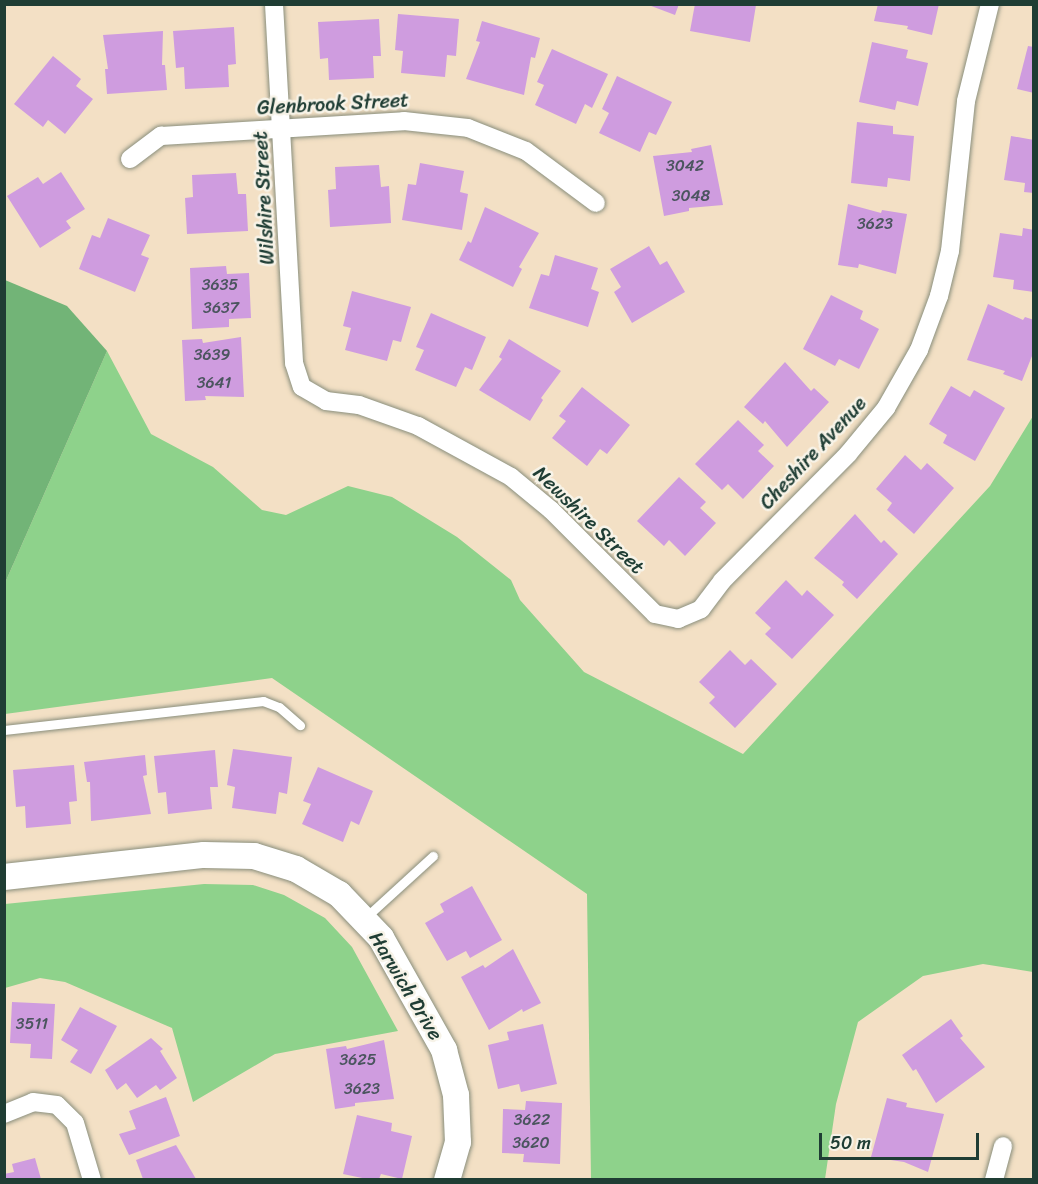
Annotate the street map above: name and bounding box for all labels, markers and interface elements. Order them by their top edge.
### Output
street label: Glenbrook Street [256,88,410,120]
street label: Wilshire Street [249,131,279,265]
house number: 3042 [666,156,704,176]
house number: 3048 [672,186,710,206]
house number: 3623 [857,214,893,234]
house number: 3635 [202,275,238,295]
house number: 3637 [203,298,239,318]
house number: 3639 [194,345,230,365]
house number: 3641 [197,373,231,393]
street label: Cheshire Avenue [755,392,871,514]
street label: Newshire Street [529,461,649,579]
street label: Harwich Drive [364,927,448,1045]
house number: 3511 [16,1014,48,1034]
house number: 3625 [340,1050,376,1070]
house number: 3623 [344,1079,380,1099]
house number: 3622 [514,1110,550,1130]
scale bar [822,1121,982,1159]
text: 50 m [830,1127,871,1159]
house number: 3620 [512,1133,550,1153]

